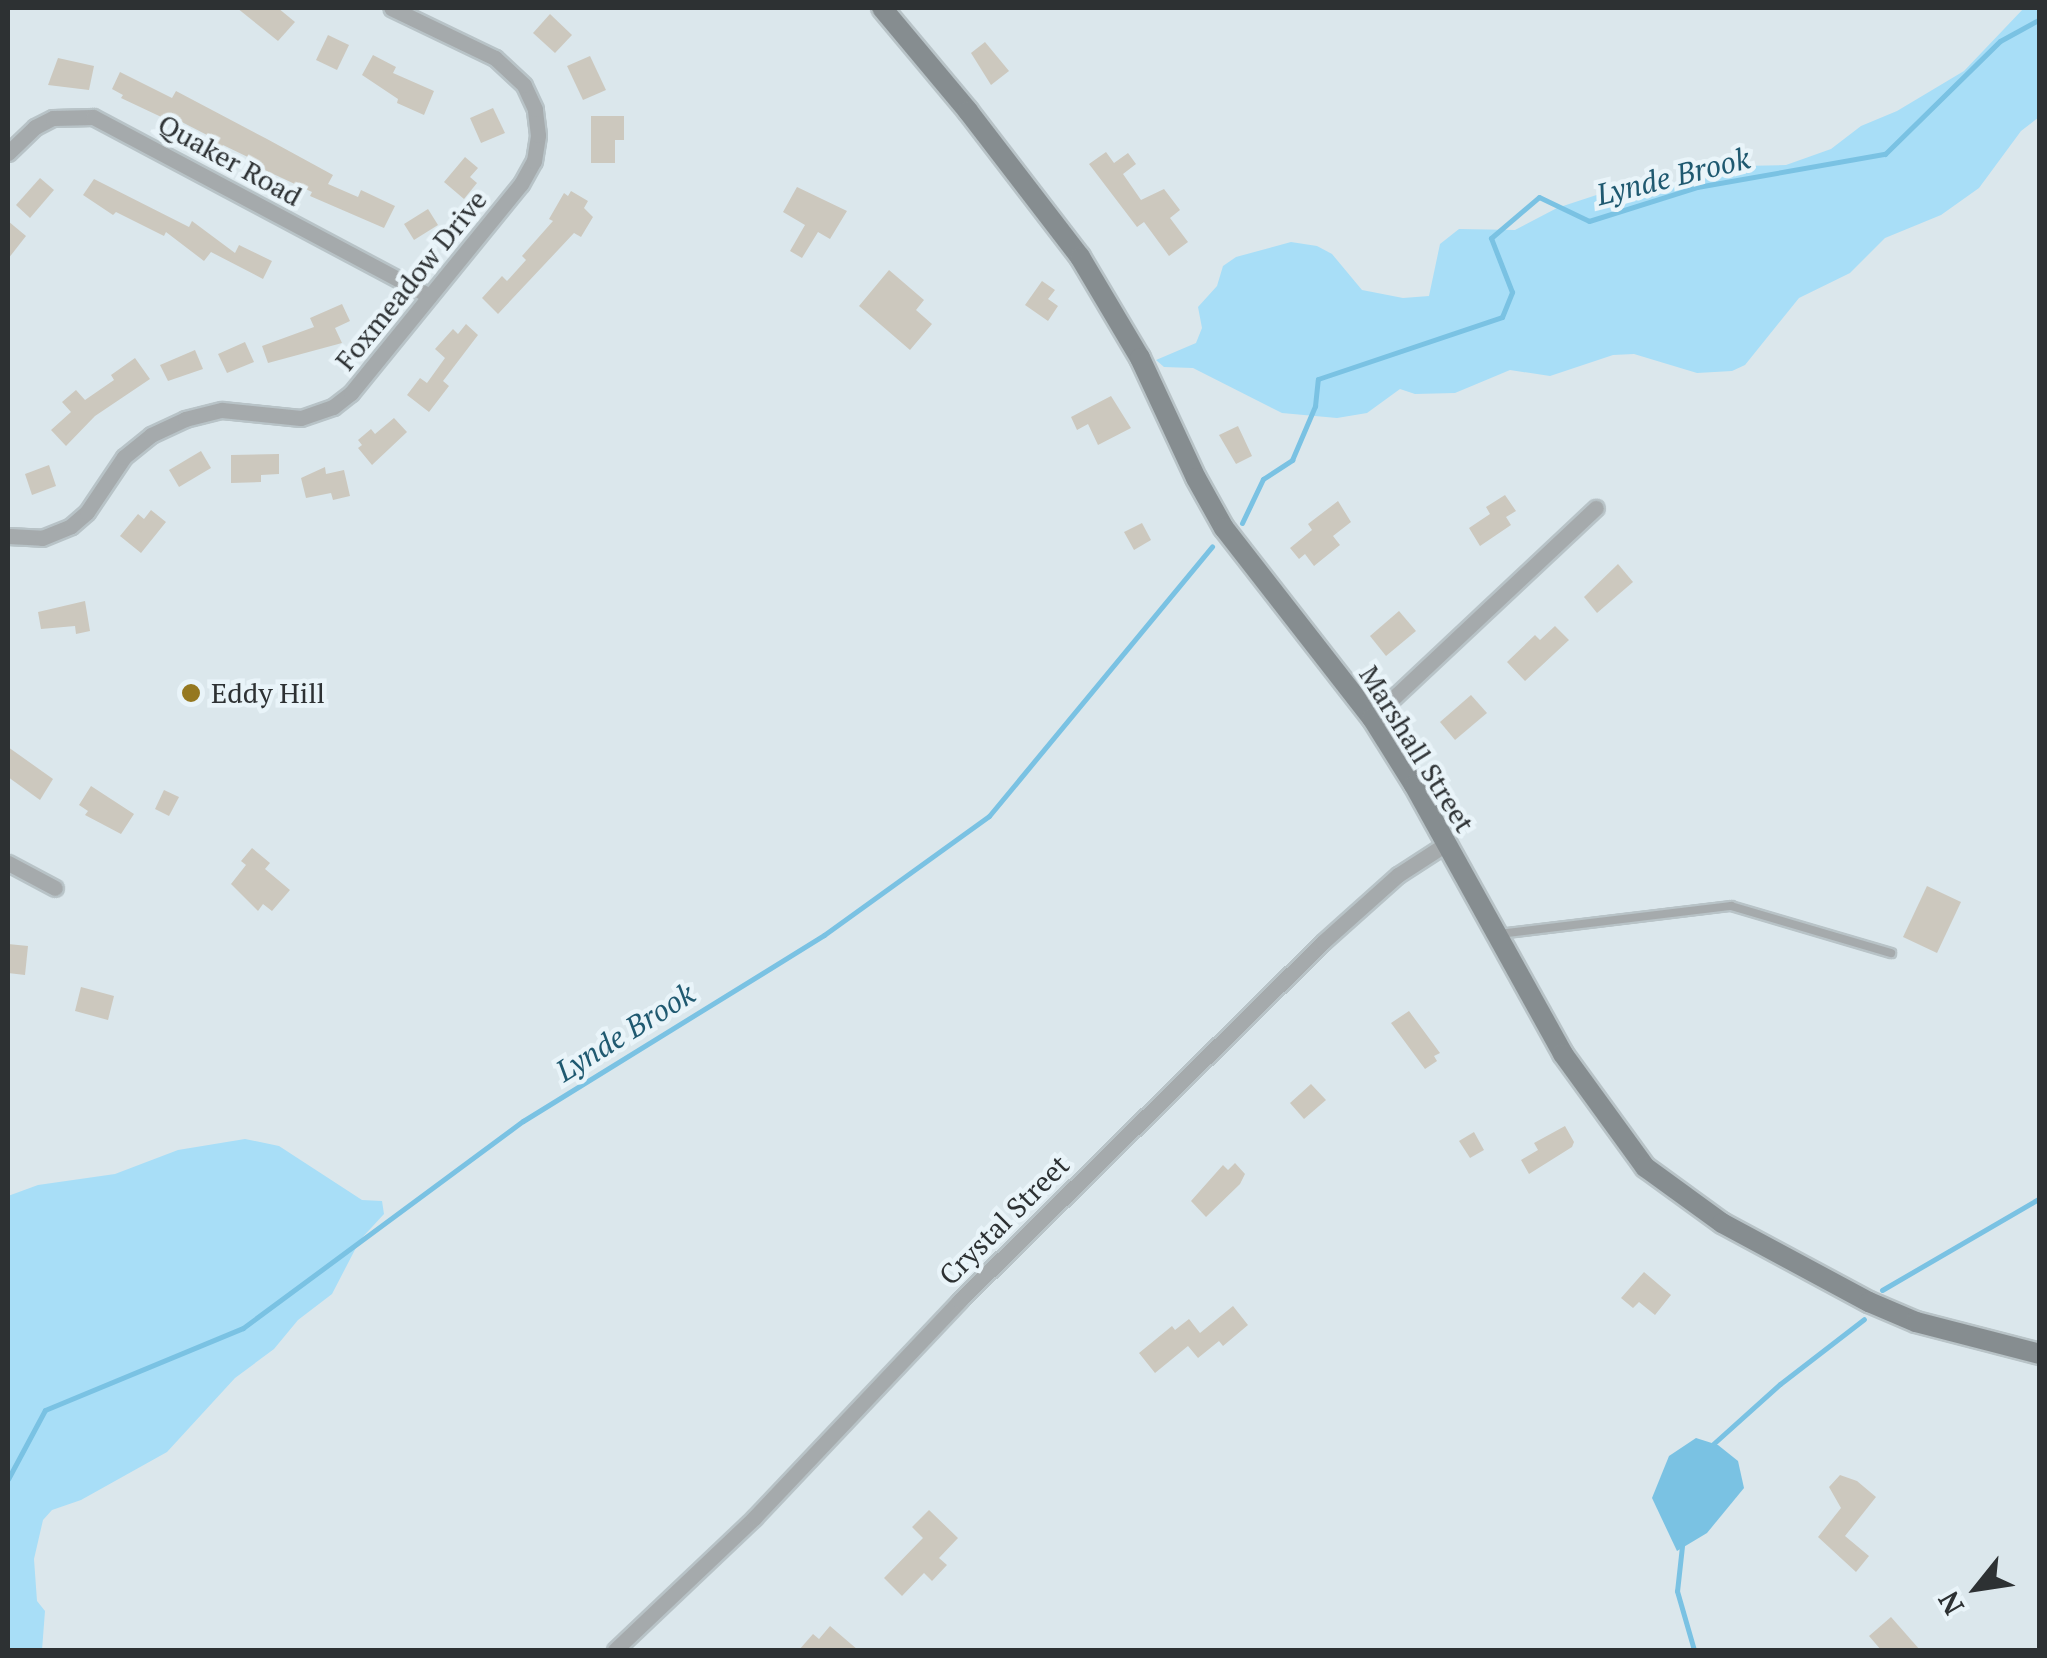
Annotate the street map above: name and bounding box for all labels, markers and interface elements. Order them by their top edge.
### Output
street label: Quaker Road [152,107,308,213]
water label: Lynde Brook [1593,140,1753,212]
street label: Foxmeadow Drive [328,183,494,377]
street label: Marshall Street [1352,659,1482,839]
place label: Eddy Hill [211,676,325,710]
marker: Eddy Hill [180,682,202,704]
water label: Lynde Brook [549,975,701,1089]
street label: Crystal Street [932,1148,1076,1292]
north arrow [1927,1538,2027,1638]
text: N [1929,1585,1972,1622]

